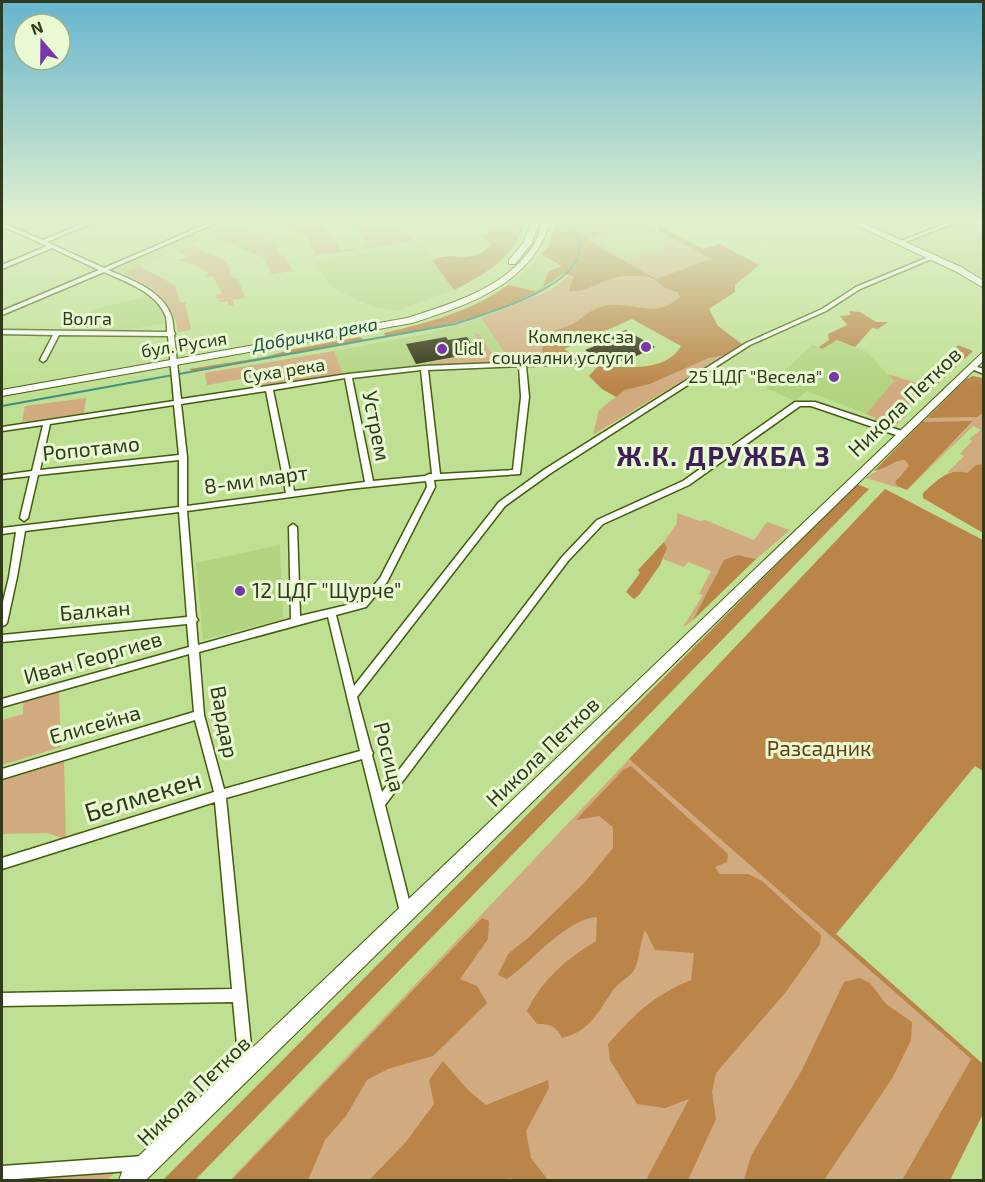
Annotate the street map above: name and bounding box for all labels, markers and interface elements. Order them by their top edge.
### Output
north arrow [12,12,72,72]
text: N [28,17,45,38]
street label: Волга [62,307,112,329]
water label: Добричка река [249,312,379,356]
place label: Комплекс за социални услуги [492,325,634,368]
street label: бул. Русия [139,326,228,362]
place label: Lidl [454,337,484,359]
marker: Комплекс за социални услуги [639,340,653,354]
street label: Никола Петков [842,341,966,461]
marker: Lidl [435,342,449,356]
street label: Суха река [241,353,327,387]
place label: 25 ЦДГ "Весела" [688,365,822,387]
marker: 25 ЦДГ "Весела" [827,370,841,384]
street label: Устрем [358,389,397,463]
street label: Ропотамо [41,430,141,465]
district label: Ж.К. ДРУЖБА 3 [617,439,831,471]
street label: 8-ми март [202,459,309,498]
place label: 12 ЦДГ "Щурче" [252,577,402,603]
marker: 12 ЦДГ "Щурче" [233,584,247,598]
street label: Балкан [58,594,131,625]
street label: Иван Георгиев [21,625,165,688]
street label: Вардар [206,683,245,760]
street label: Никола Петков [480,691,604,811]
street label: Елисейна [46,699,143,748]
street label: Росица [370,719,411,794]
park label: Разсадник [767,735,871,760]
street label: Белмекен [80,762,205,827]
street label: Никола Петков [131,1030,255,1150]

